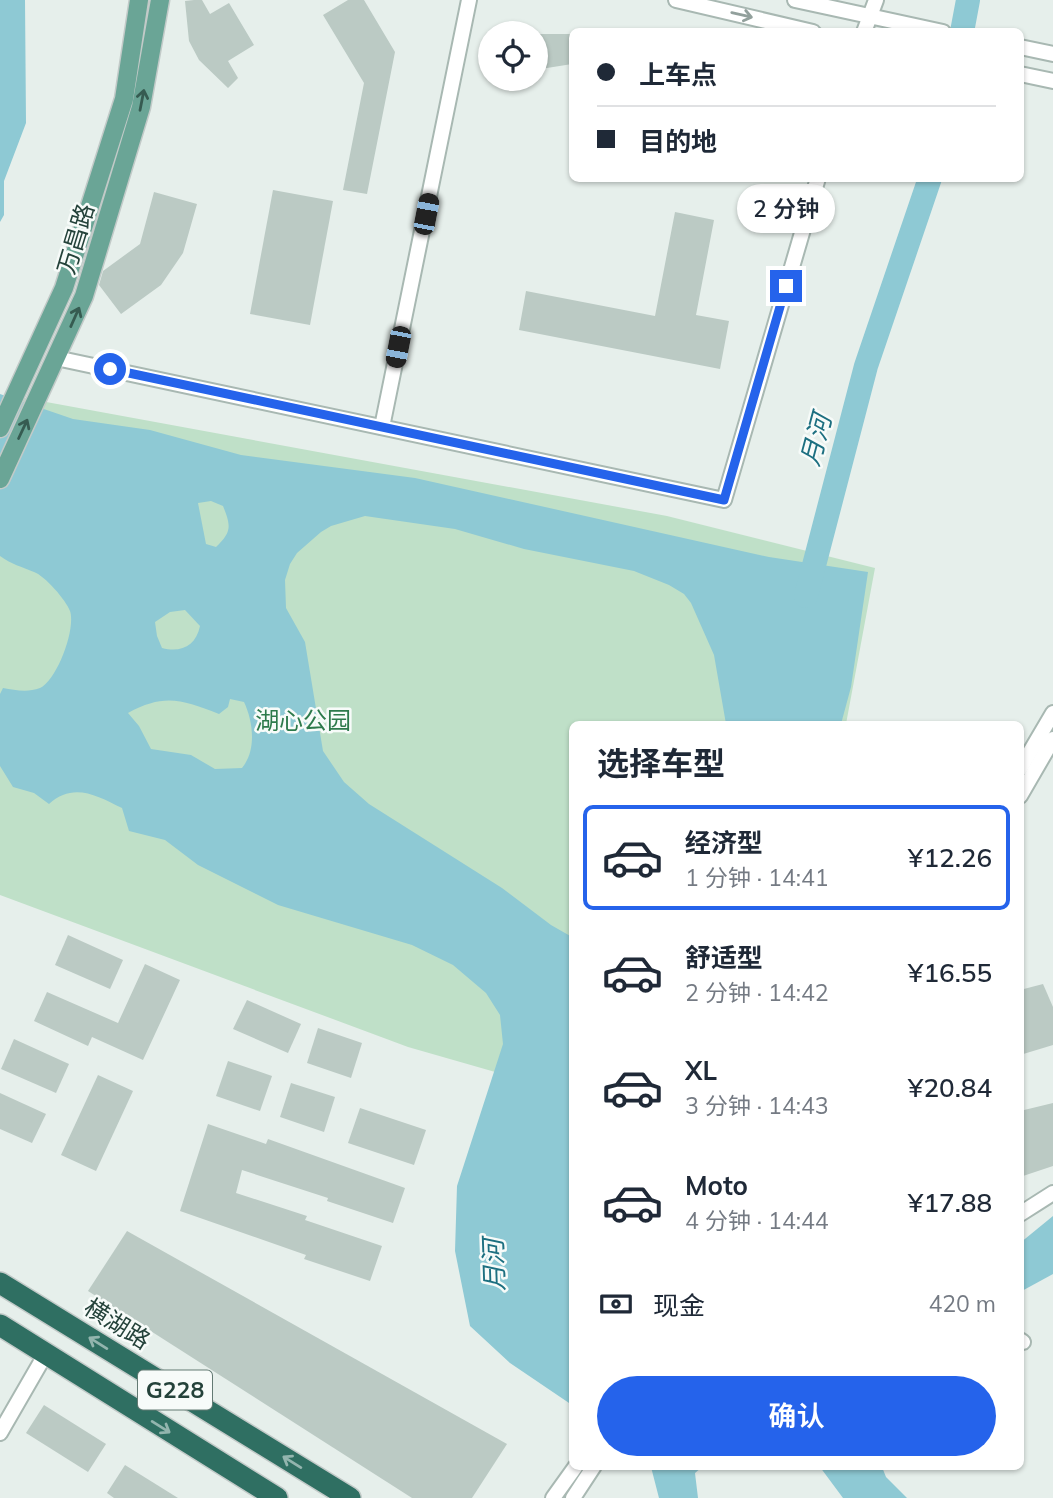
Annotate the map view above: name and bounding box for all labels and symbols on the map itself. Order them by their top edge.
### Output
one-way arrow [730,9,753,23]
one-way arrow [136,89,149,112]
callout: 2 分钟 [737,184,835,233]
car [412,191,441,237]
street label: 万昌路 [50,200,100,278]
route end [770,270,802,302]
one-way arrow [69,307,82,328]
car [384,324,413,370]
route start [94,353,126,385]
water label: 月河 [793,406,839,469]
one-way arrow [17,419,31,440]
park label: 湖心公园 [255,705,351,735]
water label: 月河 [476,1233,511,1292]
street label: 横湖路 [79,1291,156,1355]
one-way arrow [88,1336,108,1350]
road number: G228 [138,1371,212,1410]
one-way arrow [151,1420,171,1434]
one-way arrow [282,1455,302,1469]

